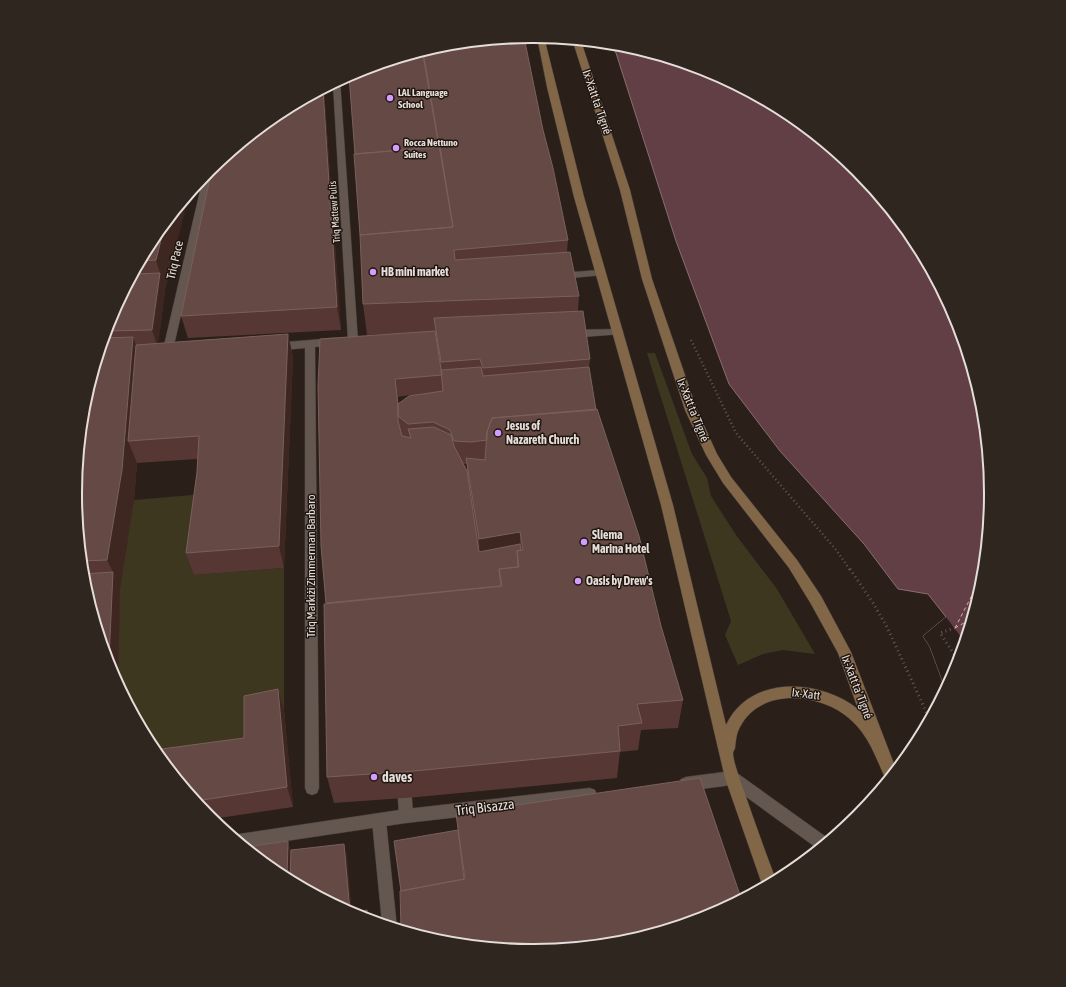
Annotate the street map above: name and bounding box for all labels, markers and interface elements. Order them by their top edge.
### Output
street label: Ix-Xatt ta' Tigné [579,68,615,136]
place label: LAL Language School [398,87,448,110]
marker: LAL Language School [385,93,395,103]
place label: Rocca Nettuno Suites [404,137,458,160]
marker: Rocca Nettuno Suites [391,143,401,153]
street label: Triq Mattew Pulis [327,180,342,243]
street label: Triq Pace [164,239,186,281]
place label: HB mini market [381,265,449,279]
marker: HB mini market [368,267,378,277]
street label: Ix-Xatt ta' Tigné [674,376,712,444]
place label: Jesus of Nazareth Church [505,419,579,447]
marker: Jesus of Nazareth Church [493,428,503,438]
street label: Triq Markiżi Zimmerman Barbaro [304,494,318,638]
place label: Sliema Marina Hotel [592,528,650,556]
marker: Sliema Marina Hotel [579,537,589,547]
place label: Oasis by Drew's [586,574,653,588]
marker: Oasis by Drew's [573,576,583,586]
street label: Ix-Xatt ta' Tigné [838,653,876,721]
street label: Ix-Xatt [791,685,822,703]
place label: daves [382,769,412,785]
marker: daves [369,772,379,782]
street label: Triq Bisazza [455,795,515,819]

